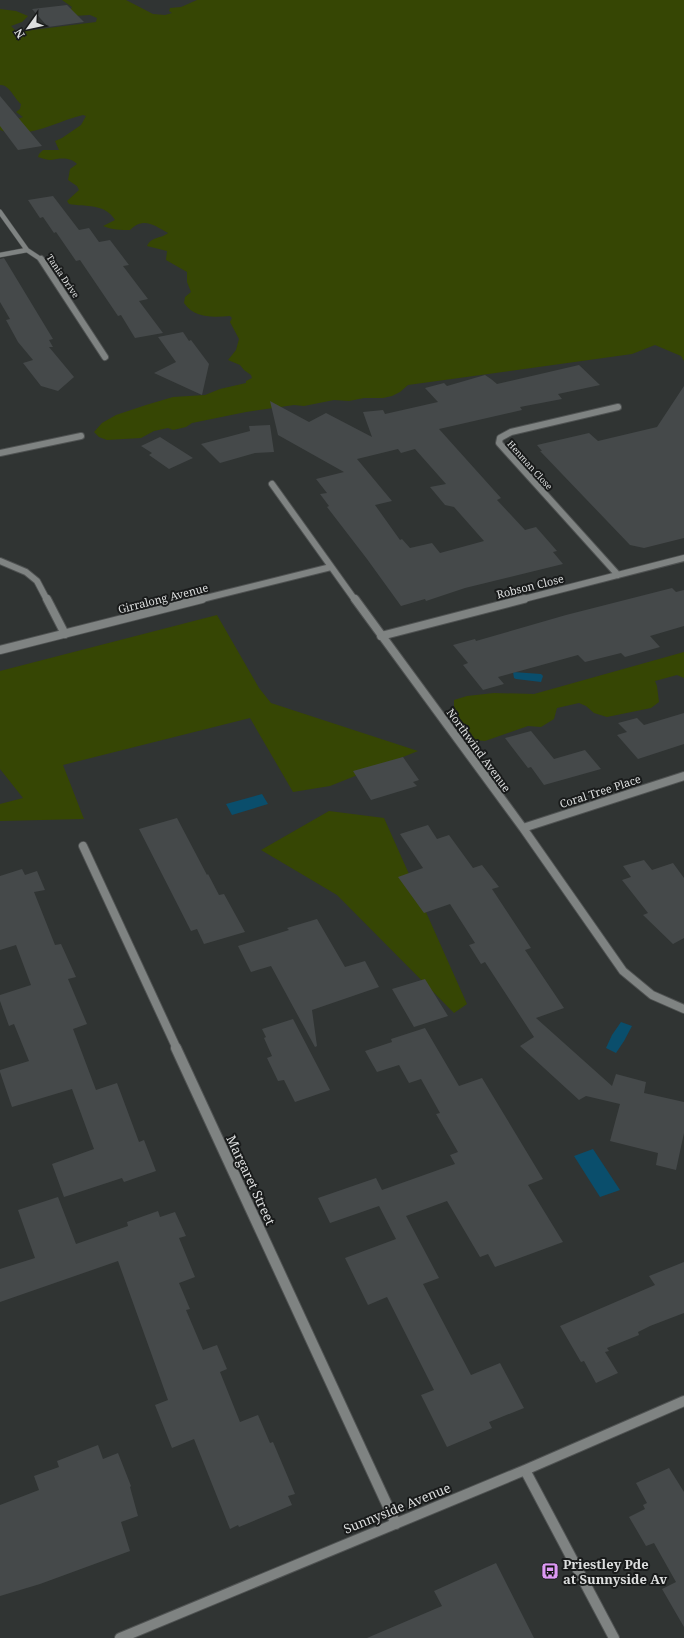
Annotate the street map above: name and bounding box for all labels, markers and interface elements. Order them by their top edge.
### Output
north arrow [8,8,48,48]
text: N [10,26,28,41]
street label: Tania Drive [44,252,82,301]
street label: Henman Close [504,438,556,492]
street label: Robson Close [495,570,565,602]
street label: Girralong Avenue [116,579,210,616]
street label: Northwind Avenue [444,705,514,795]
street label: Coral Tree Place [557,771,643,811]
street label: Margaret Street [222,1132,280,1228]
street label: Sunnyside Avenue [341,1478,453,1538]
place label: Priestley Pde at Sunnyside Av [563,1555,667,1588]
bus stop icon: Priestley Pde at Sunnyside Av [540,1561,560,1581]

